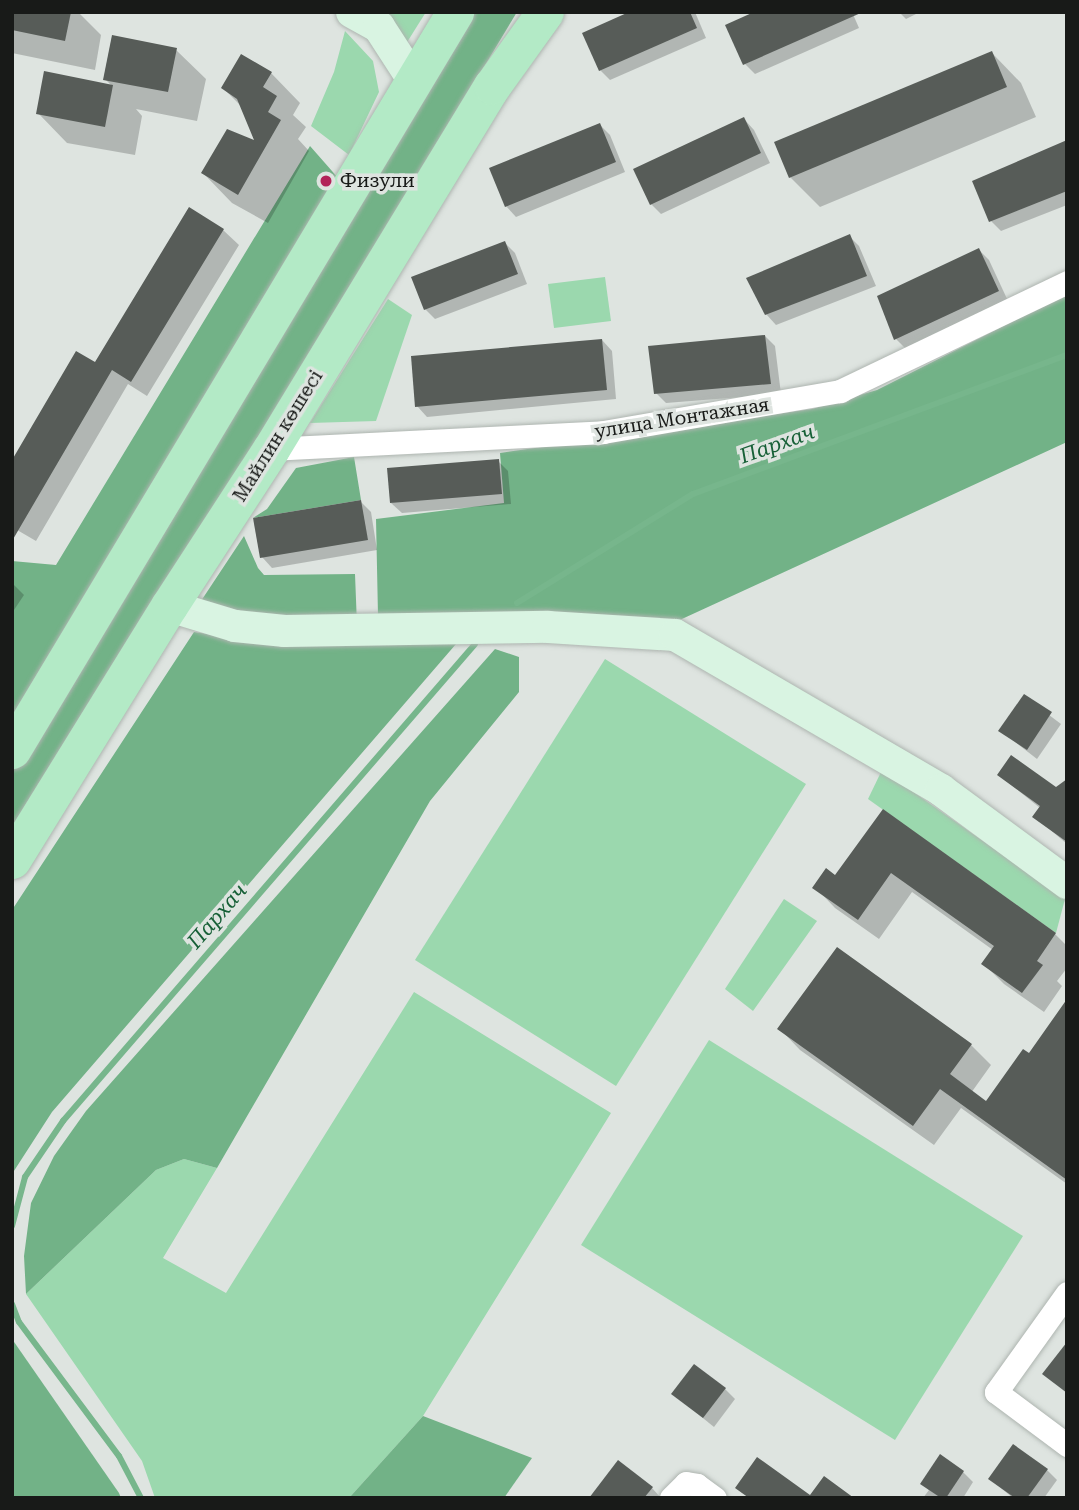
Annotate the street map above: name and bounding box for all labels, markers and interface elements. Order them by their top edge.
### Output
place label: Физули [340,170,415,192]
marker: Физули [318,173,334,189]
street label: Майлин көшесі [228,366,328,506]
street label: улица Монтажная [593,393,771,443]
water label: Пархач [736,419,818,469]
water label: Пархач [182,878,252,954]

